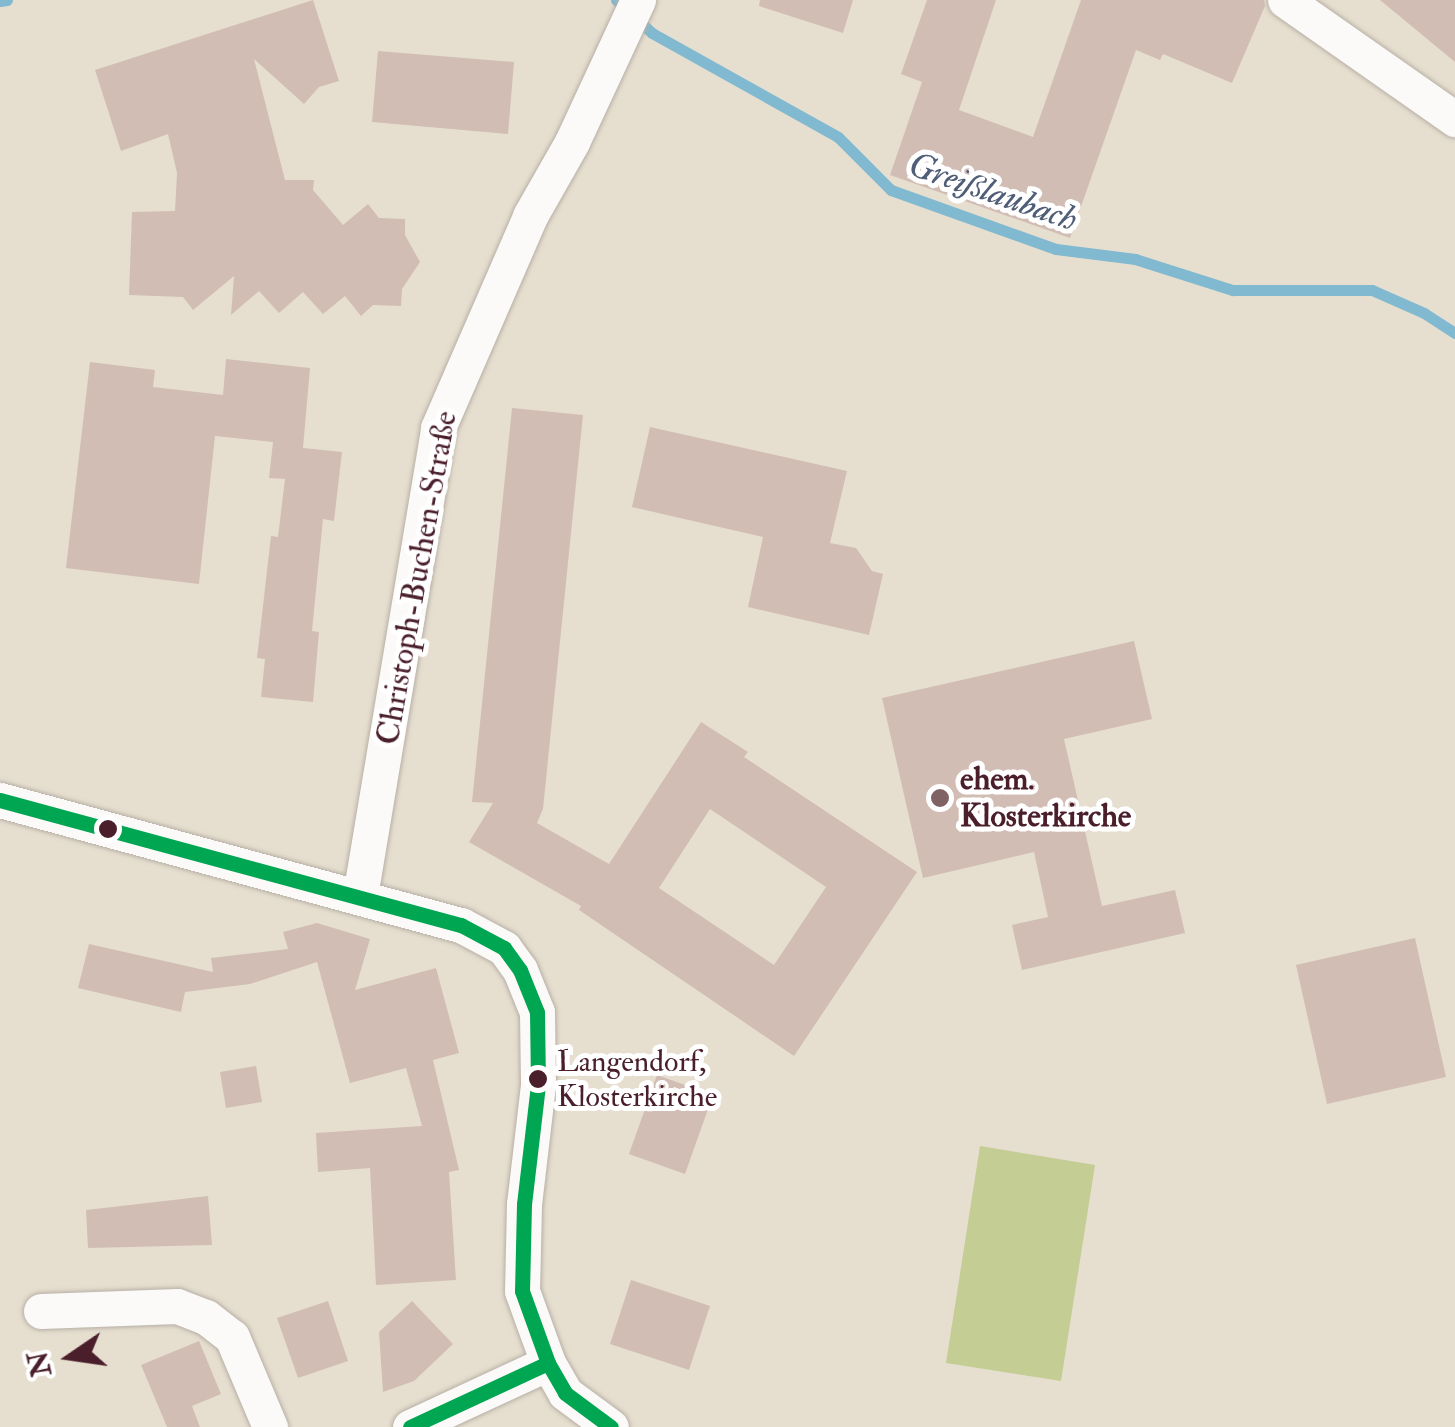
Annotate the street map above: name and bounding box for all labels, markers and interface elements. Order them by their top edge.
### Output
water label: Greißlaubach [903,144,1083,240]
street label: Christoph-Buchen-Straße [369,408,465,748]
place label: ehem. Klosterkirche [960,761,1131,836]
marker: ehem. Klosterkirche [929,787,951,809]
unlabelled marker [98,819,118,839]
place label: Langendorf, Klosterkirche [557,1044,717,1114]
marker: Langendorf, Klosterkirche [528,1069,548,1089]
north arrow [20,1307,120,1407]
text: N [20,1348,60,1380]

